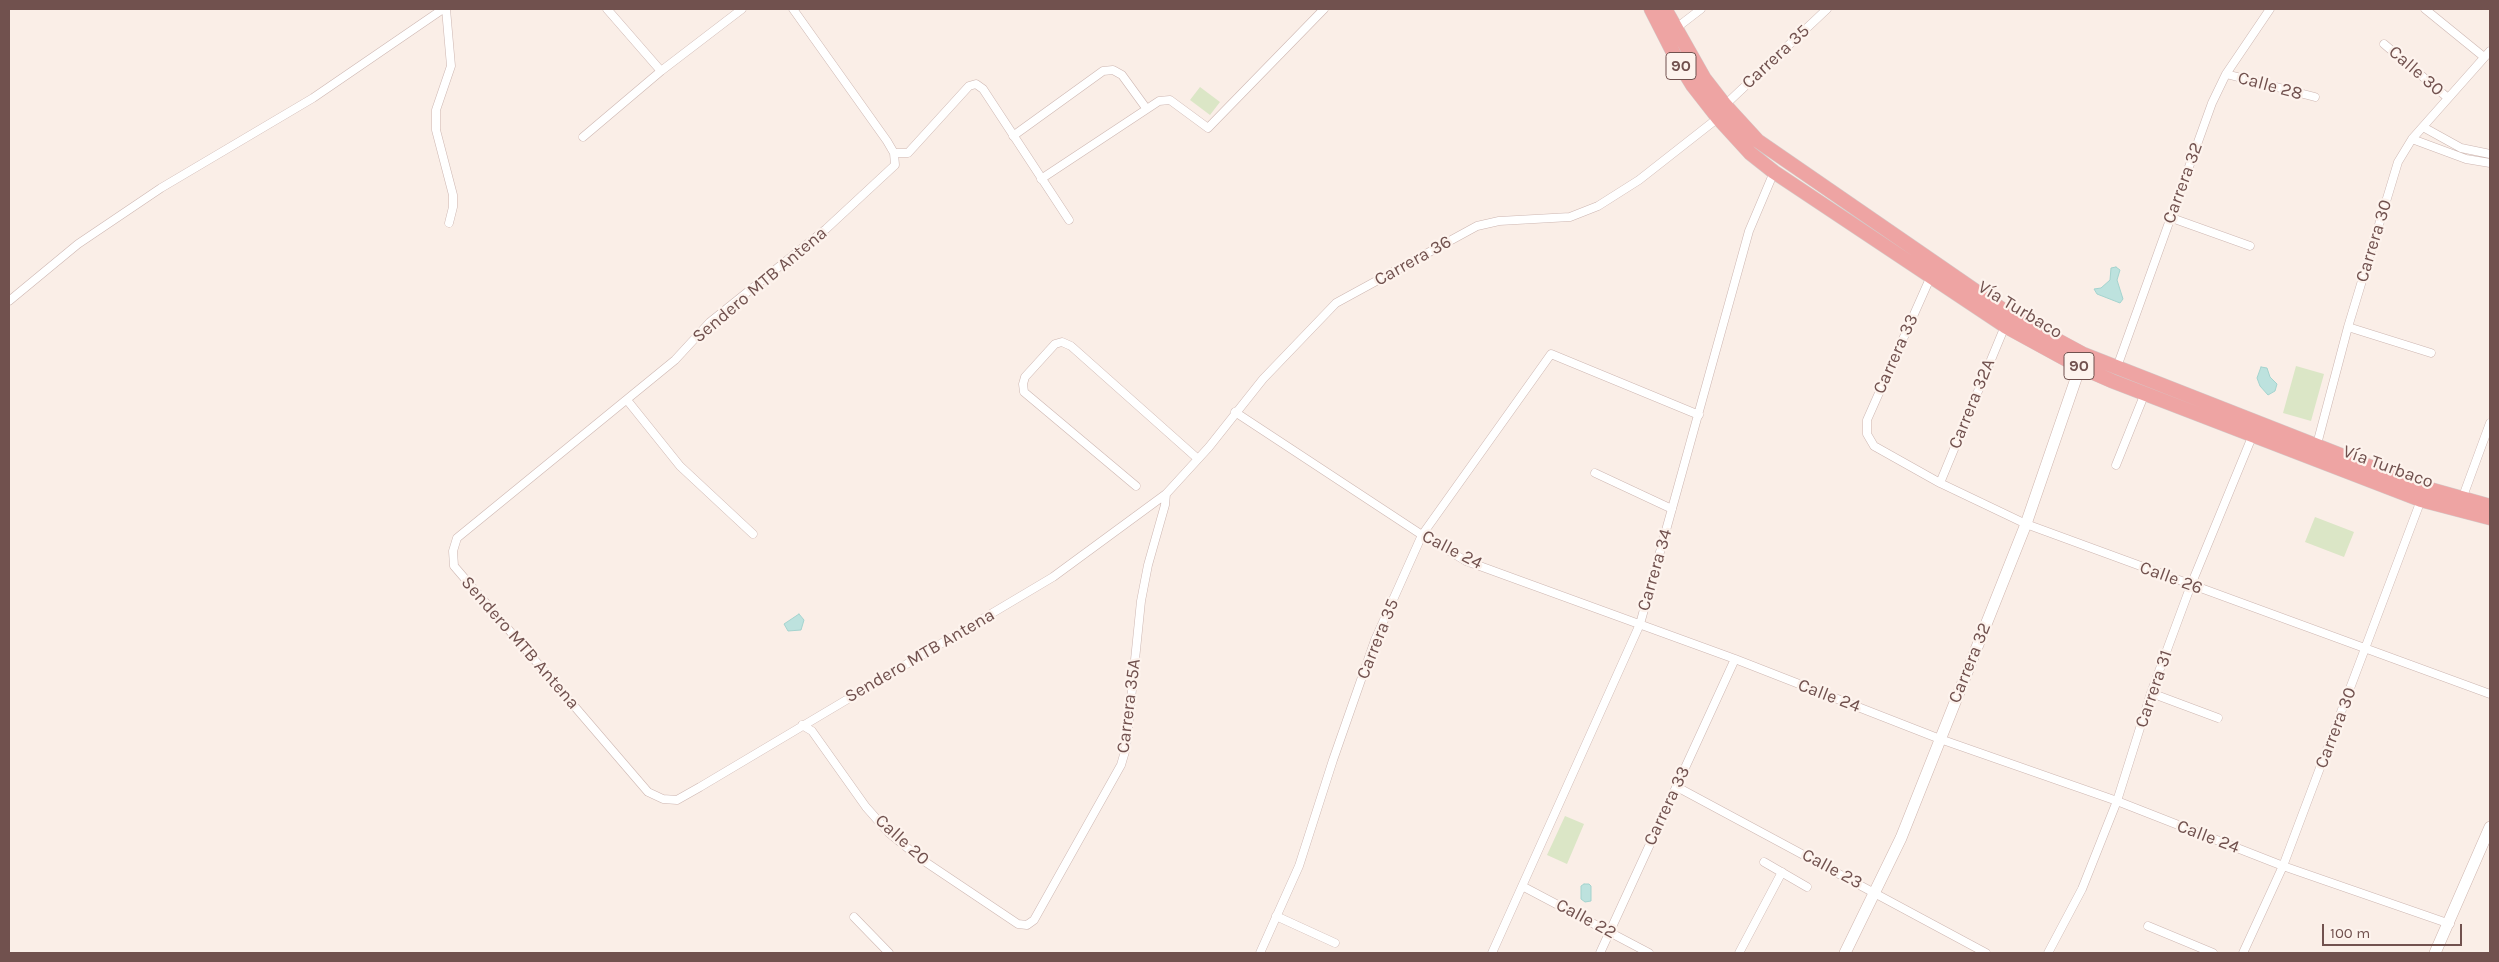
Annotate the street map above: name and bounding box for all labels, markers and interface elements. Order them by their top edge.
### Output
street label: Carrera 35 [1738,20,1814,94]
street label: Calle 30 [2384,41,2448,101]
road number: 90 [1666,52,1696,80]
street label: Calle 28 [2235,67,2305,105]
street label: Carrera 32 [2158,139,2208,227]
street label: Carrera 30 [2351,197,2397,285]
street label: Sendero MTB Antena [688,222,832,348]
street label: Carrera 36 [1371,231,1455,291]
street label: Vía Turbaco [1974,276,2066,344]
street label: Carrera 33 [1869,311,1923,397]
road number: 90 [2064,352,2094,380]
street label: Carrera 32A [1944,356,2000,452]
street label: Vía Turbaco [2340,441,2436,493]
street label: Calle 24 [1418,526,1486,574]
street label: Carrera 34 [1633,526,1677,614]
street label: Calle 26 [2137,557,2205,599]
street label: Sendero MTB Antena [456,572,584,714]
street label: Carrera 35 [1352,596,1404,682]
street label: Sendero MTB Antena [841,604,999,708]
street label: Carrera 32 [1944,620,1996,706]
street label: Carrera 31 [2131,647,2177,731]
street label: Carrera 35A [1112,658,1146,754]
street label: Calle 24 [1795,674,1863,718]
street label: Carrera 30 [2311,684,2361,772]
street label: Carrera 33 [1639,763,1695,849]
street label: Calle 20 [870,810,934,870]
street label: Calle 24 [2174,815,2242,859]
street label: Calle 23 [1798,844,1866,894]
street label: Calle 22 [1552,894,1620,944]
scale bar [2324,914,2464,946]
text: 100 m [2330,924,2370,942]

